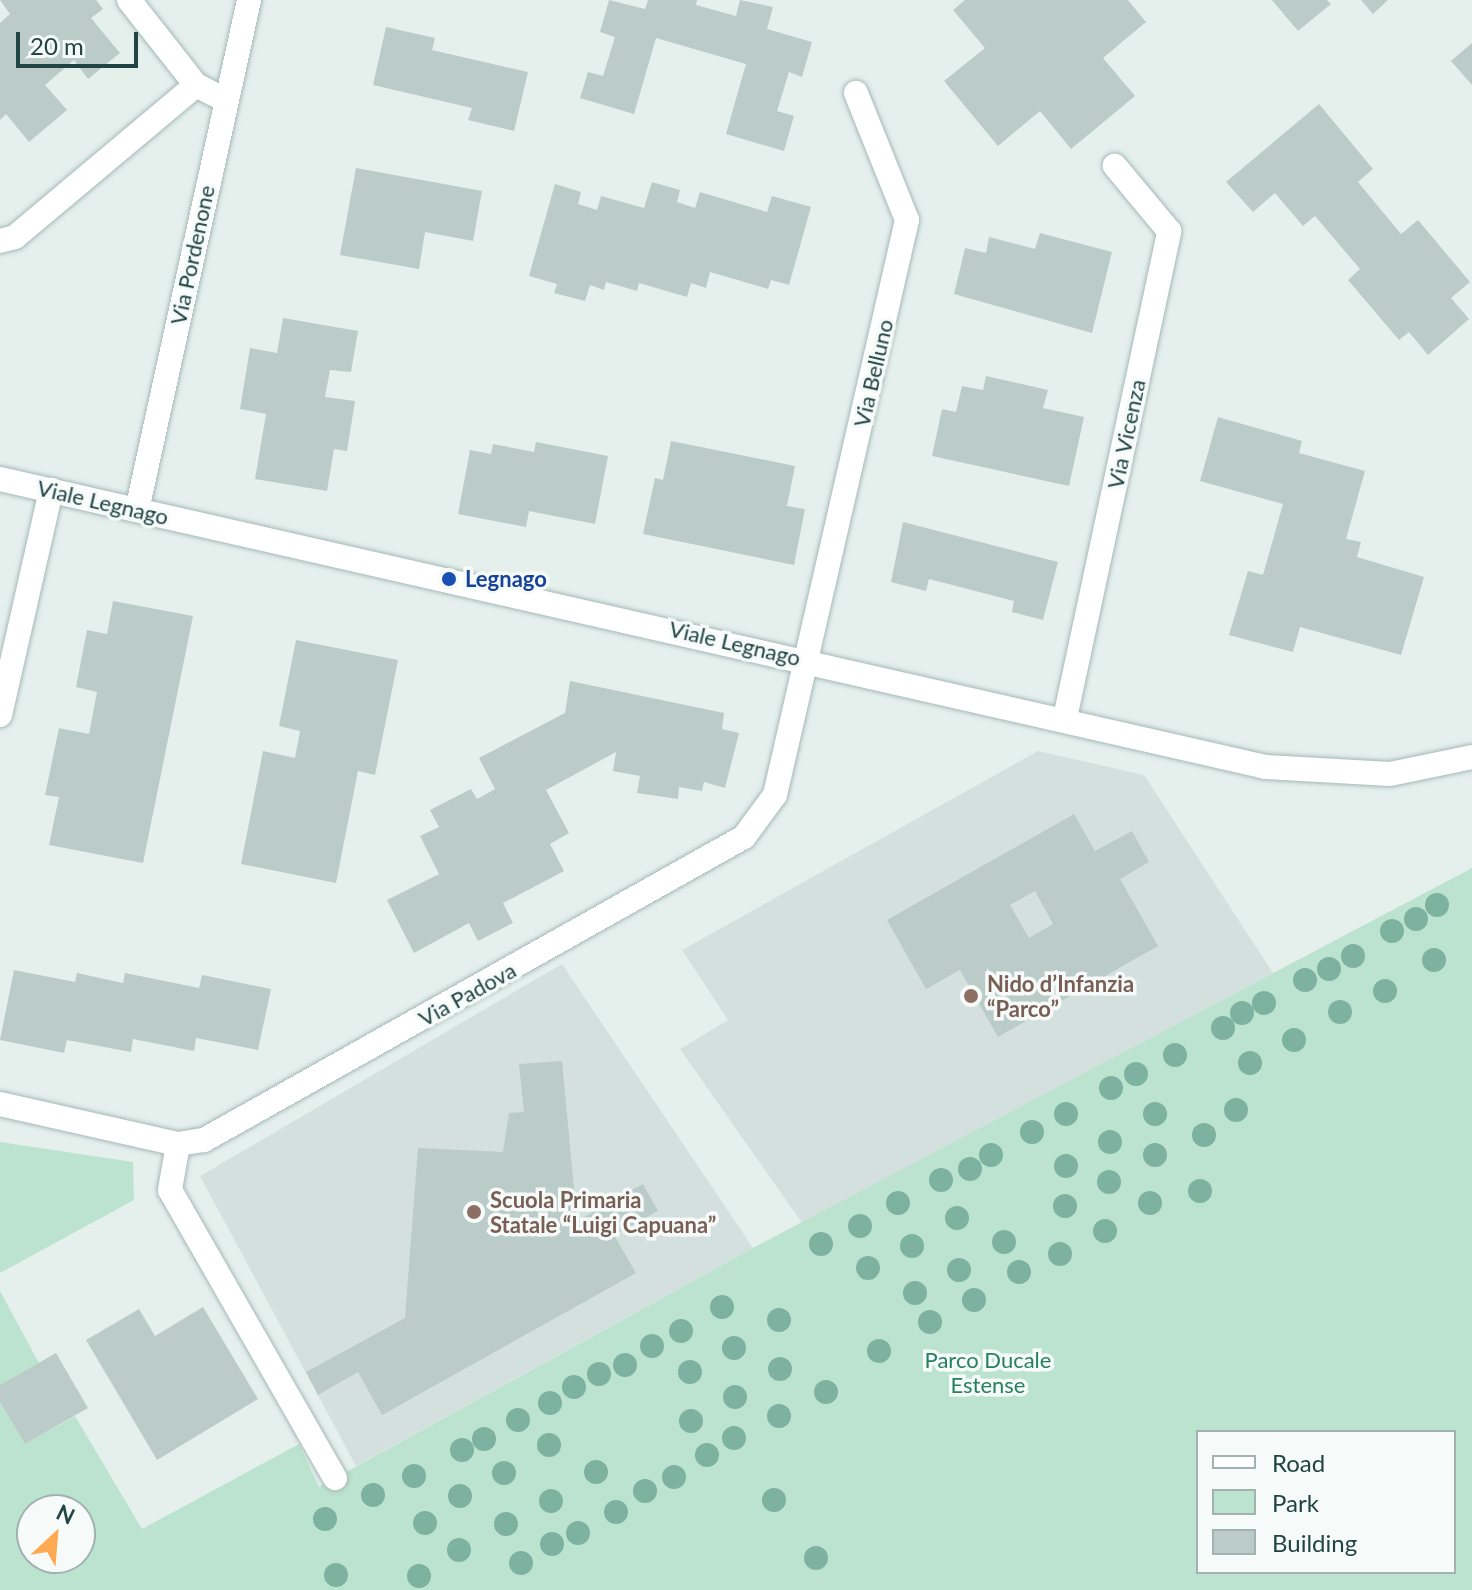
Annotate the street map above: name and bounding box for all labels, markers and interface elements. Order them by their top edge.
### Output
scale bar [20,16,142,66]
text: 20 m [30,31,84,60]
street label: Via Pordenone [164,183,220,327]
street label: Via Belluno [848,317,898,429]
street label: Via Vicenza [1101,376,1151,492]
street label: Viale Legnago [35,474,171,530]
place label: Legnago [465,566,547,592]
marker: Legnago [440,570,458,588]
street label: Viale Legnago [667,615,803,671]
street label: Via Padova [414,957,520,1031]
place label: Nido d’Infanzia “Parco” [987,970,1134,1022]
marker: Nido d’Infanzia “Parco” [962,987,980,1005]
place label: Scuola Primaria Statale “Luigi Capuana” [490,1186,716,1238]
marker: Scuola Primaria Statale “Luigi Capuana” [465,1203,483,1221]
park label: Parco Ducale Estense [925,1346,1051,1398]
legend [1196,1430,1456,1574]
text: Road [1272,1448,1325,1477]
text: Park [1272,1488,1319,1517]
north arrow [16,1494,96,1574]
text: N [52,1498,79,1530]
text: Building [1272,1528,1357,1557]

